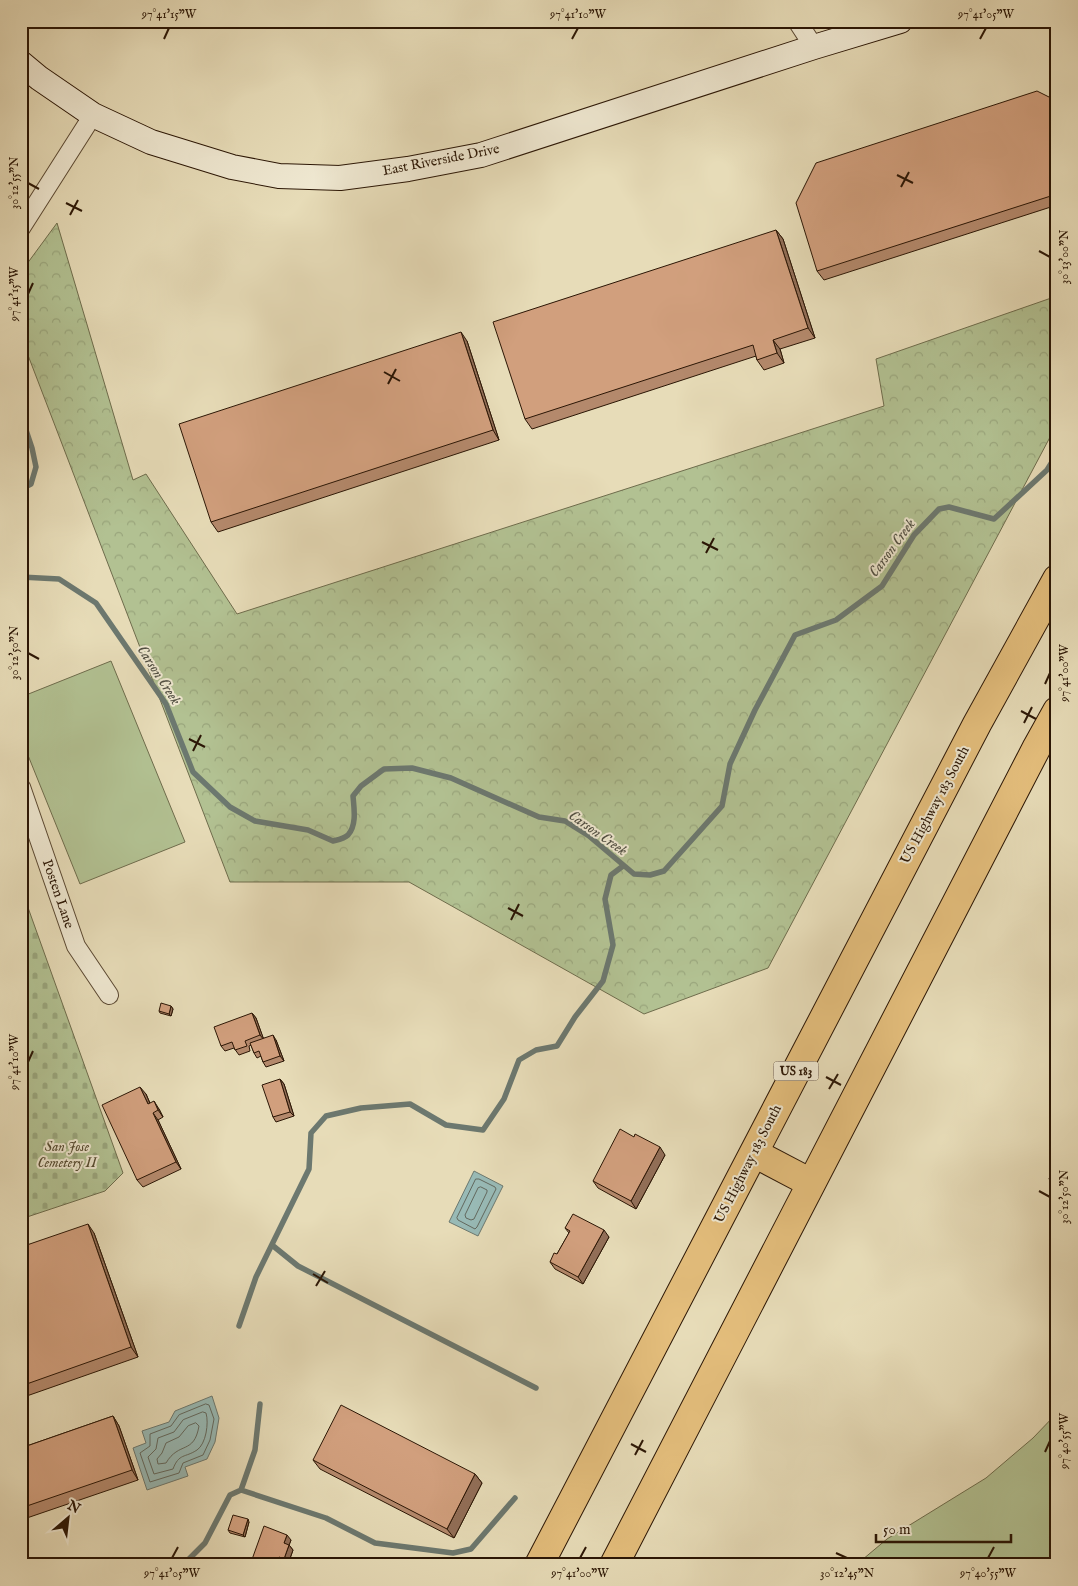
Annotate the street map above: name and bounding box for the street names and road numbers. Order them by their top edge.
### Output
street label: East Riverside Drive [381,140,502,180]
street label: US Highway 183 South [896,743,974,867]
street label: Posten Lane [38,857,78,931]
road number: US 183 [774,1062,818,1080]
street label: US Highway 183 South [710,1101,786,1226]

